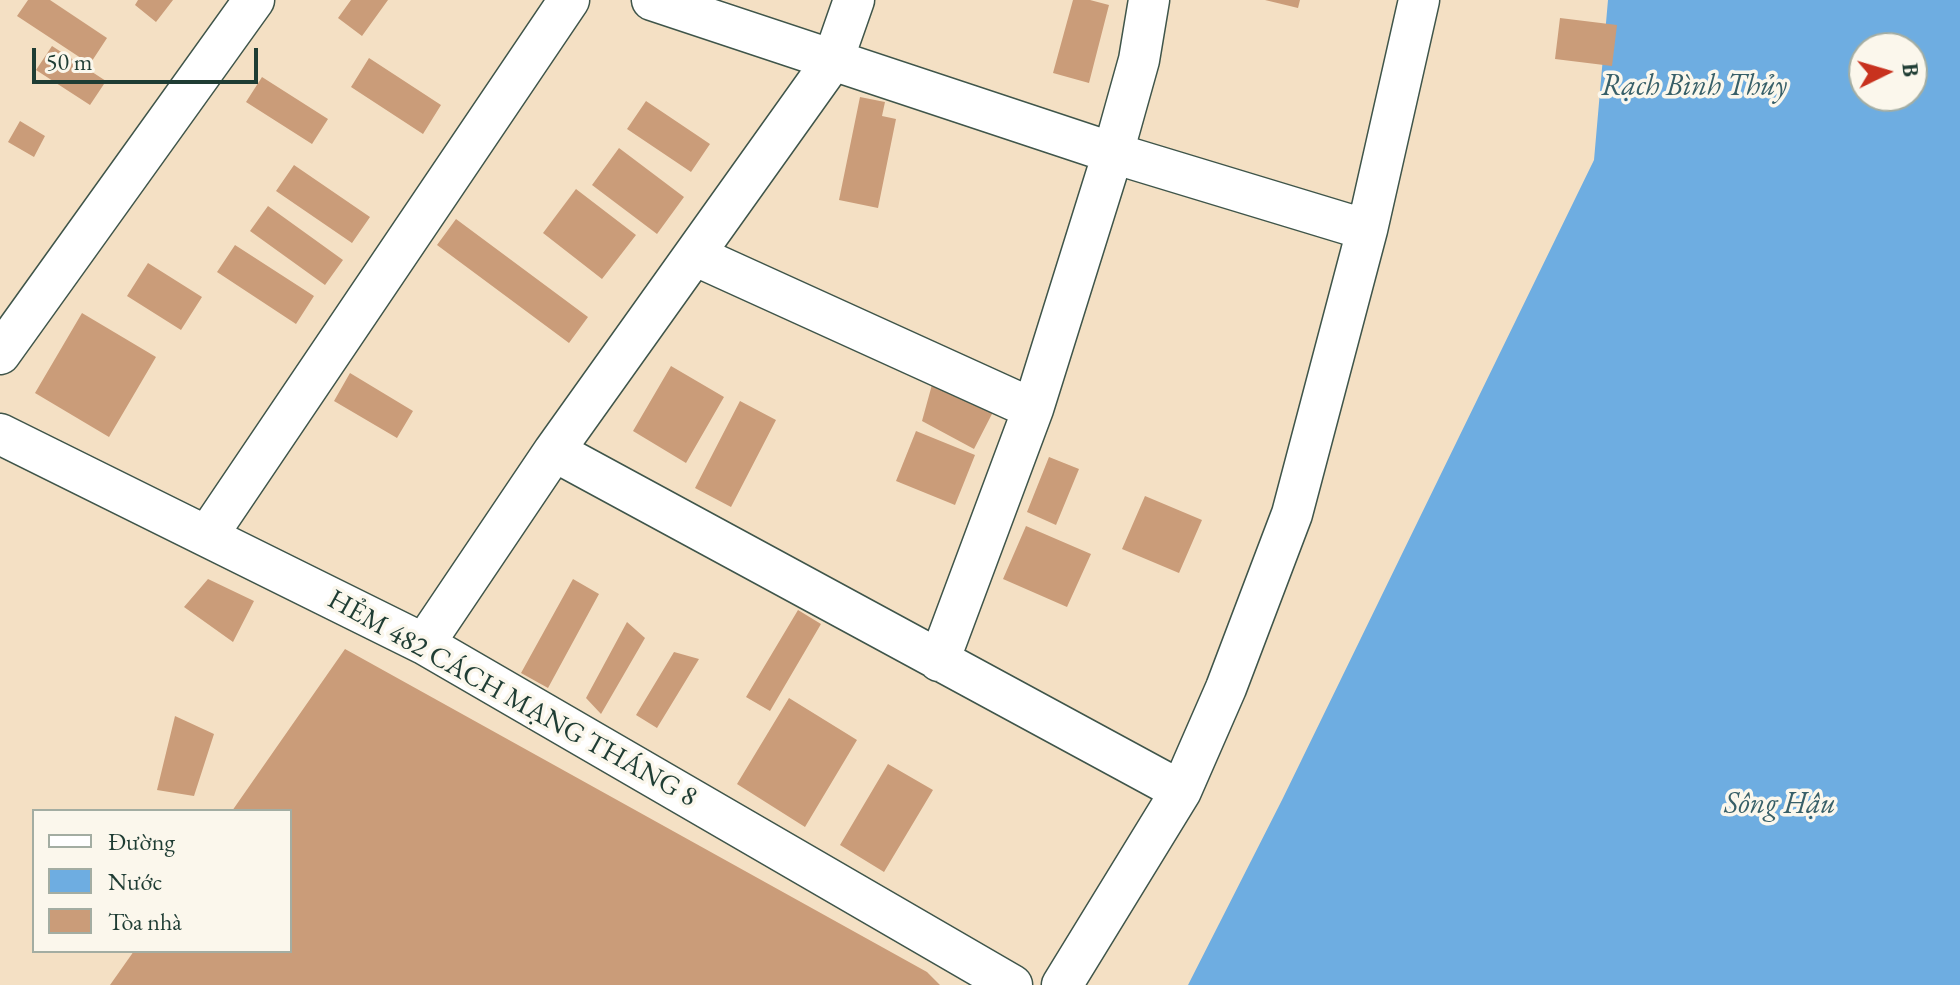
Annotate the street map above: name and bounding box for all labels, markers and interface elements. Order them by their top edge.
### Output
scale bar [36,32,262,82]
north arrow [1848,32,1928,112]
text: 50 m [46,46,93,77]
text: B [1895,62,1925,78]
water label: Rạch Bình Thủy [1601,69,1787,105]
street label: HẺM 482 CÁCH MẠNG THÁNG 8 [321,583,703,815]
water label: Sông Hậu [1724,787,1836,823]
legend [32,809,292,953]
text: Đường [108,826,175,857]
text: Nước [108,866,162,897]
text: Tòa nhà [108,906,182,937]

